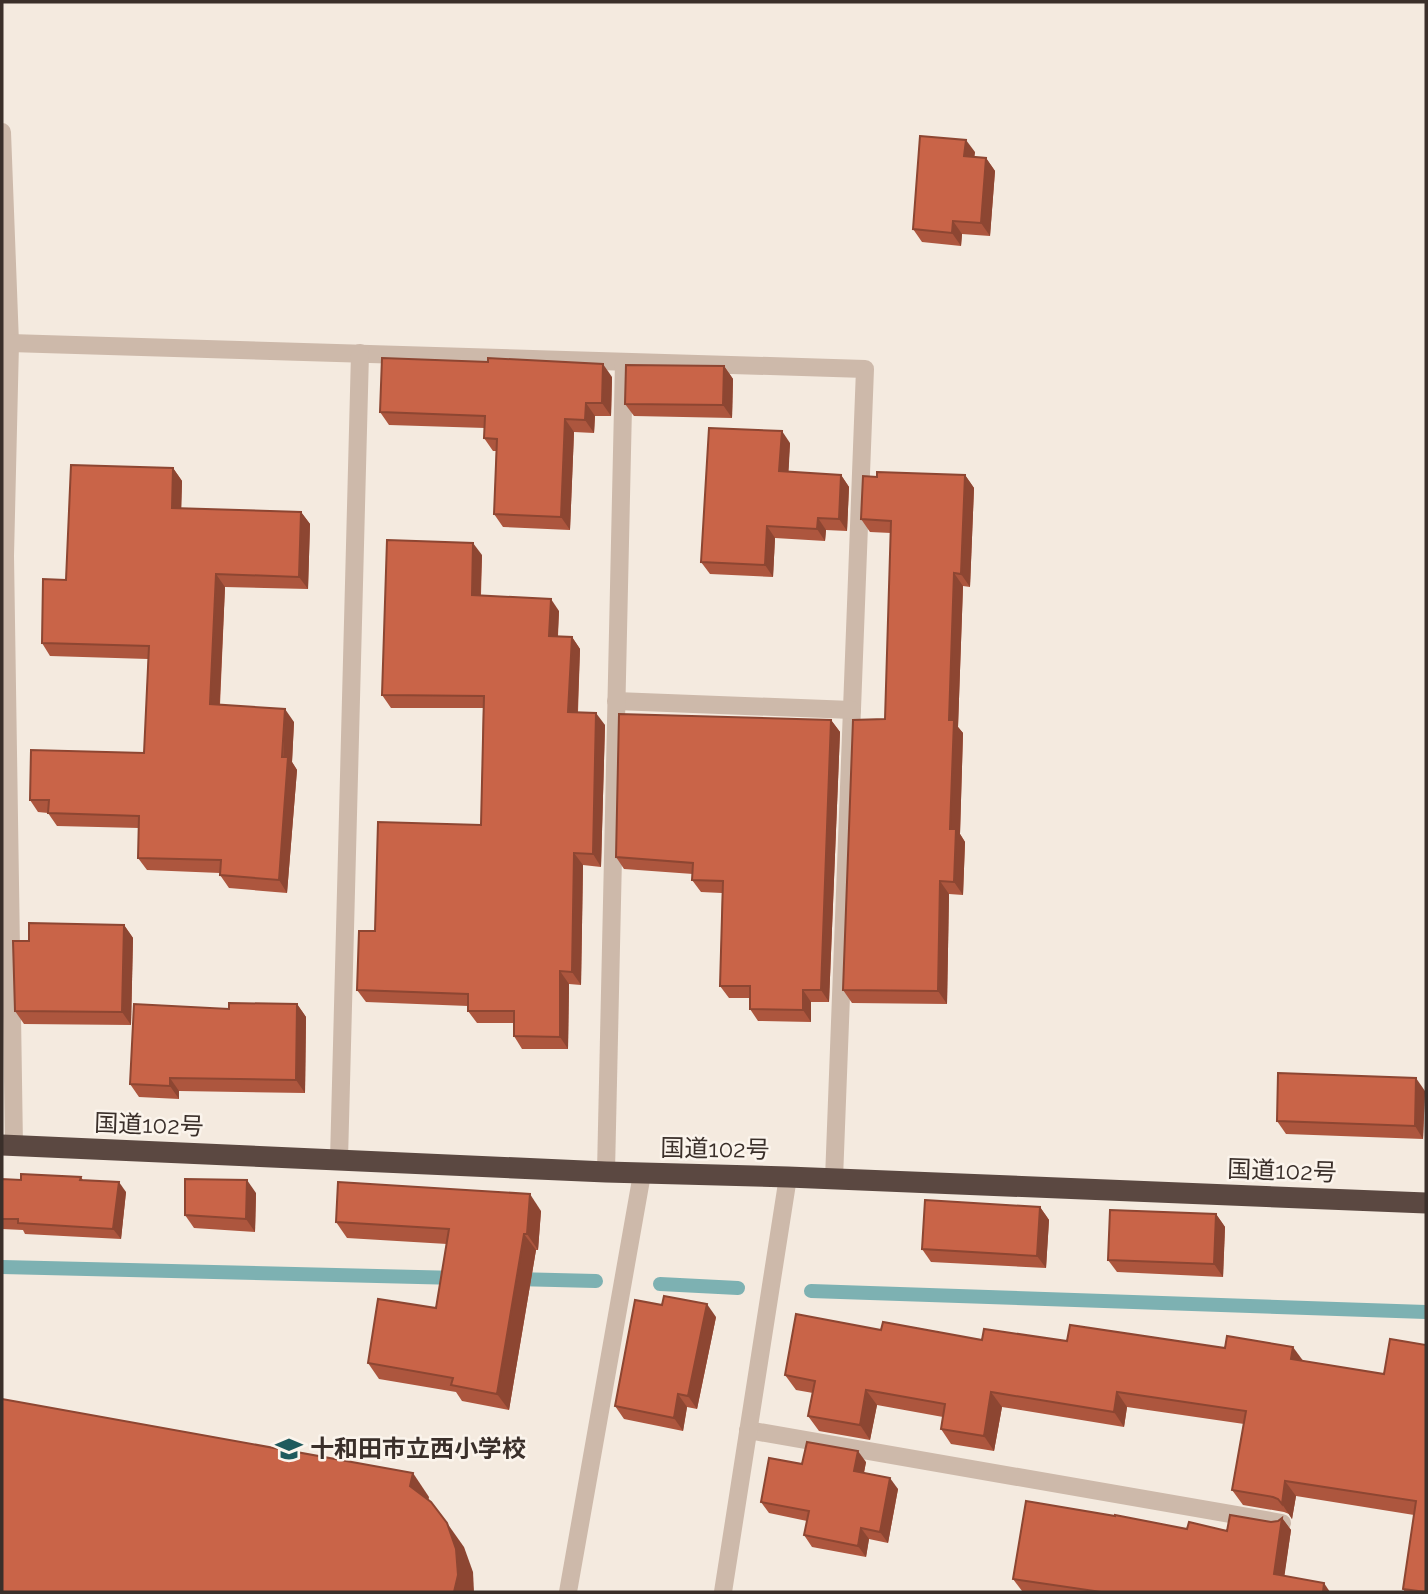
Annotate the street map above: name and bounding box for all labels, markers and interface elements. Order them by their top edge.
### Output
street label: 国道102号 [94,1108,204,1141]
street label: 国道102号 [660,1133,770,1164]
street label: 国道102号 [1227,1154,1337,1187]
school or university icon: 十和田市立西小学校 [274,1434,304,1464]
place label: 十和田市立西小学校 [310,1434,526,1463]

